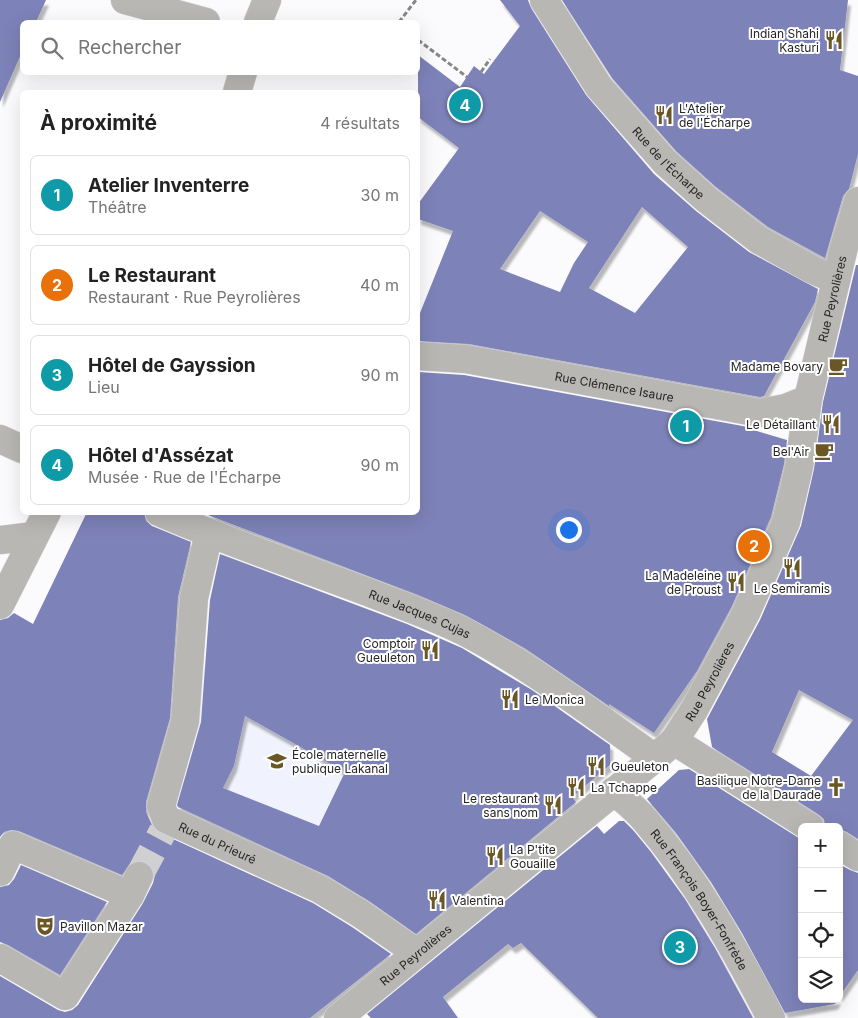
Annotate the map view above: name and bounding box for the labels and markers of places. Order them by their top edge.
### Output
place label: Indian Shahi Kasturi [750,26,819,55]
restaurant icon: Indian Shahi Kasturi [823,29,845,51]
pin: 4 [449,86,481,124]
place label: L'Atelier de l'Écharpe [679,101,750,130]
restaurant icon: L'Atelier de l'Écharpe [653,104,675,126]
cafe icon: Madame Bovary [827,355,849,377]
place label: Madame Bovary [731,359,823,374]
pin: 1 [670,407,702,445]
restaurant icon: Le Détaillant [820,413,842,435]
place label: Le Détaillant [746,417,816,432]
cafe icon: Bel'Air [813,440,835,462]
place label: Bel'Air [773,444,809,459]
pin: 2 [738,527,770,565]
restaurant icon: Le Semiramis [781,557,803,579]
place label: La Madeleine de Proust [645,568,721,597]
restaurant icon: La Madeleine de Proust [725,571,747,593]
place label: Le Semiramis [754,581,830,596]
place label: Comptoir Gueuleton [357,636,415,665]
restaurant icon: Comptoir Gueuleton [419,639,441,661]
restaurant icon: Le Monica [499,688,521,710]
place label: Le Monica [525,692,584,707]
place label: École maternelle publique Lakanal [292,747,388,776]
school or university icon: École maternelle publique Lakanal [266,750,288,772]
restaurant icon: Gueuleton [585,755,607,777]
place label: Gueuleton [611,759,669,774]
place label: Basilique Notre-Dame de la Daurade [697,773,821,802]
restaurant icon: La Tchappe [565,776,587,798]
church icon: Basilique Notre-Dame de la Daurade [825,776,847,798]
place label: La Tchappe [591,780,657,795]
place label: Le restaurant sans nom [463,791,538,820]
restaurant icon: Le restaurant sans nom [542,794,564,816]
place label: La P'tite Gouaille [510,842,556,871]
restaurant icon: La P'tite Gouaille [484,845,506,867]
restaurant icon: Valentina [426,889,448,911]
place label: Valentina [452,893,504,908]
theatre icon: Pavillon Mazar [34,915,56,937]
place label: Pavillon Mazar [60,919,143,934]
pin: 3 [664,928,696,966]

